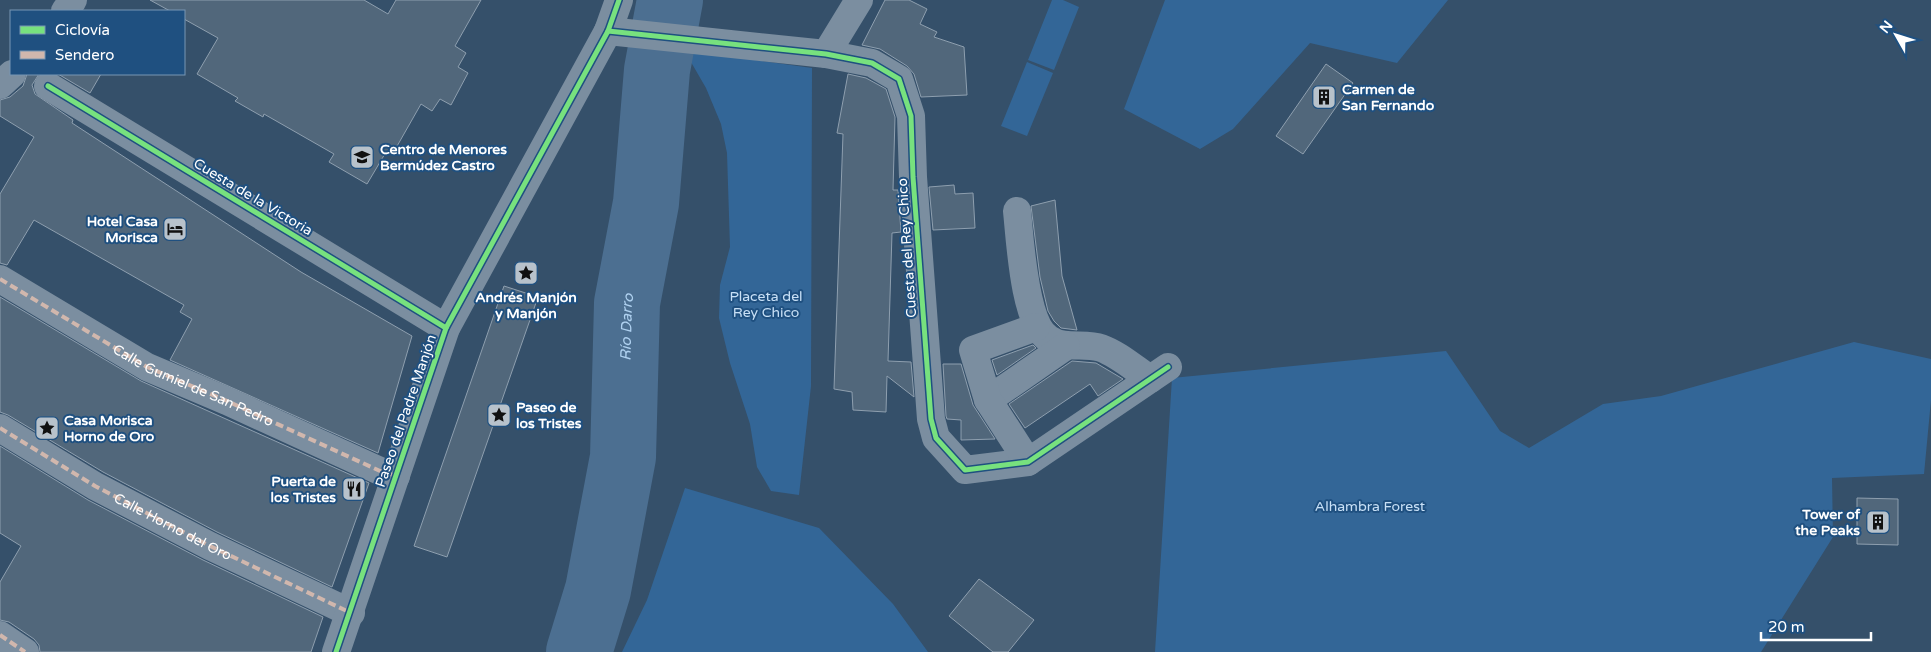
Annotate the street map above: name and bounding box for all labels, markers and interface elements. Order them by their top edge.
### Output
legend [10,10,185,75]
north arrow [1871,10,1921,60]
text: N [1876,17,1896,37]
text: Ciclovía [55,21,110,39]
text: Sendero [55,46,114,64]
place label: Carmen de San Fernando [1342,81,1435,114]
building icon: Carmen de San Fernando [1311,84,1337,110]
place label: Centro de Menores Bermúdez Castro [380,141,507,174]
school or university icon: Centro de Menores Bermúdez Castro [349,144,375,170]
street label: Cuesta de la Victoria [190,155,316,239]
street label: Cuesta del Rey Chico [894,178,920,318]
place label: Hotel Casa Morisca [87,213,158,246]
hotel icon: Hotel Casa Morisca [162,216,188,242]
place icon: Andrés Manjón y Manjón [513,260,539,286]
park label: Placeta del Rey Chico [729,288,803,321]
place label: Andrés Manjón y Manjón [475,289,577,322]
water label: Río Darro [616,291,638,361]
street label: Paseo del Padre Manjón [372,332,440,490]
street label: Calle Gumiel de San Pedro [110,340,276,430]
place label: Paseo de los Tristes [516,399,582,432]
place icon: Paseo de los Tristes [486,402,512,428]
place label: Casa Morisca Horno de Oro [64,412,155,445]
place icon: Casa Morisca Horno de Oro [34,415,60,441]
place label: Puerta de los Tristes [271,473,336,506]
restaurant icon: Puerta de los Tristes [341,476,367,502]
street label: Calle Horno del Oro [111,489,234,564]
park label: Alhambra Forest [1315,498,1426,515]
place label: Tower of the Peaks [1794,506,1861,539]
building icon: Tower of the Peaks [1865,509,1891,535]
scale bar [1761,610,1871,642]
text: 20 m [1768,618,1805,636]

